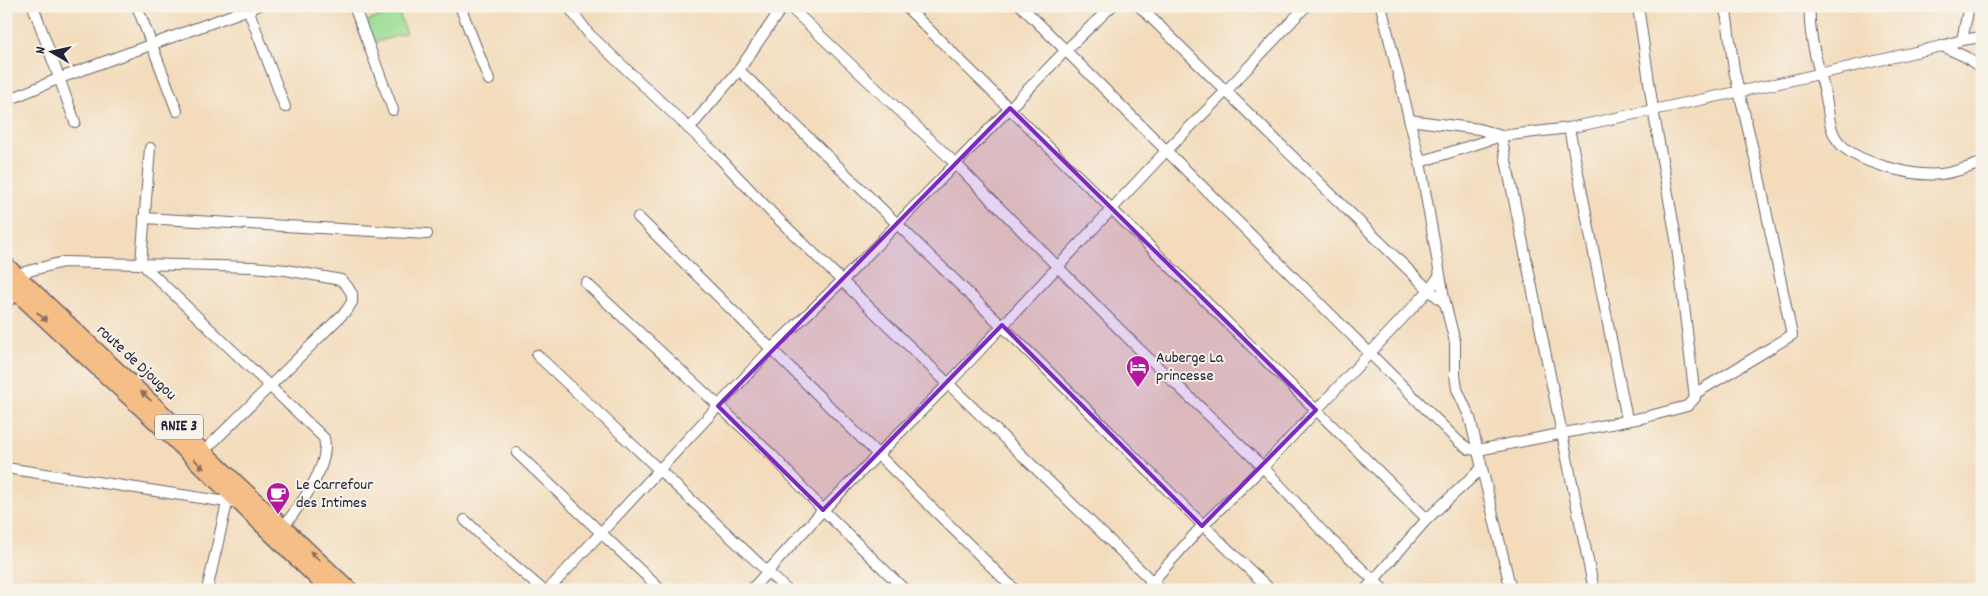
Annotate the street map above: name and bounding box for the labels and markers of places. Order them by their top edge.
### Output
place label: Auberge La princesse [1156,347,1224,388]
hotel icon: Auberge La princesse [1125,354,1151,388]
place label: Le Carrefour des Intimes [296,474,373,515]
cafe icon: Le Carrefour des Intimes [265,481,291,515]

